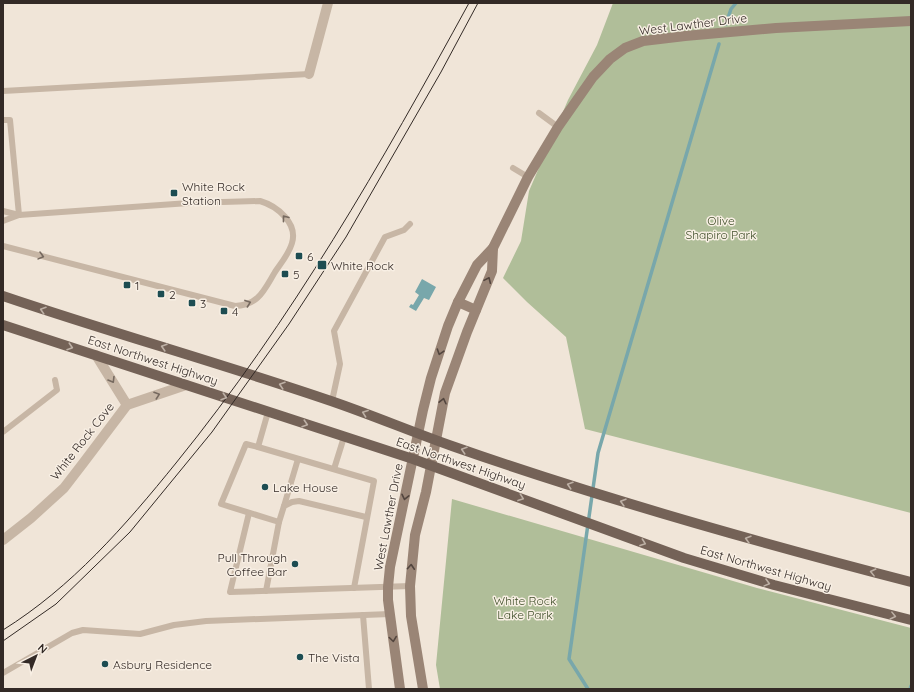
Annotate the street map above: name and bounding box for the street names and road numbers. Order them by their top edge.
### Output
street label: West Lawther Drive [638,10,748,38]
street label: East Northwest Highway [86,332,220,388]
street label: White Rock Cove [47,399,117,483]
street label: East Northwest Highway [394,434,528,492]
street label: West Lawther Drive [370,462,406,572]
street label: East Northwest Highway [699,542,833,594]

